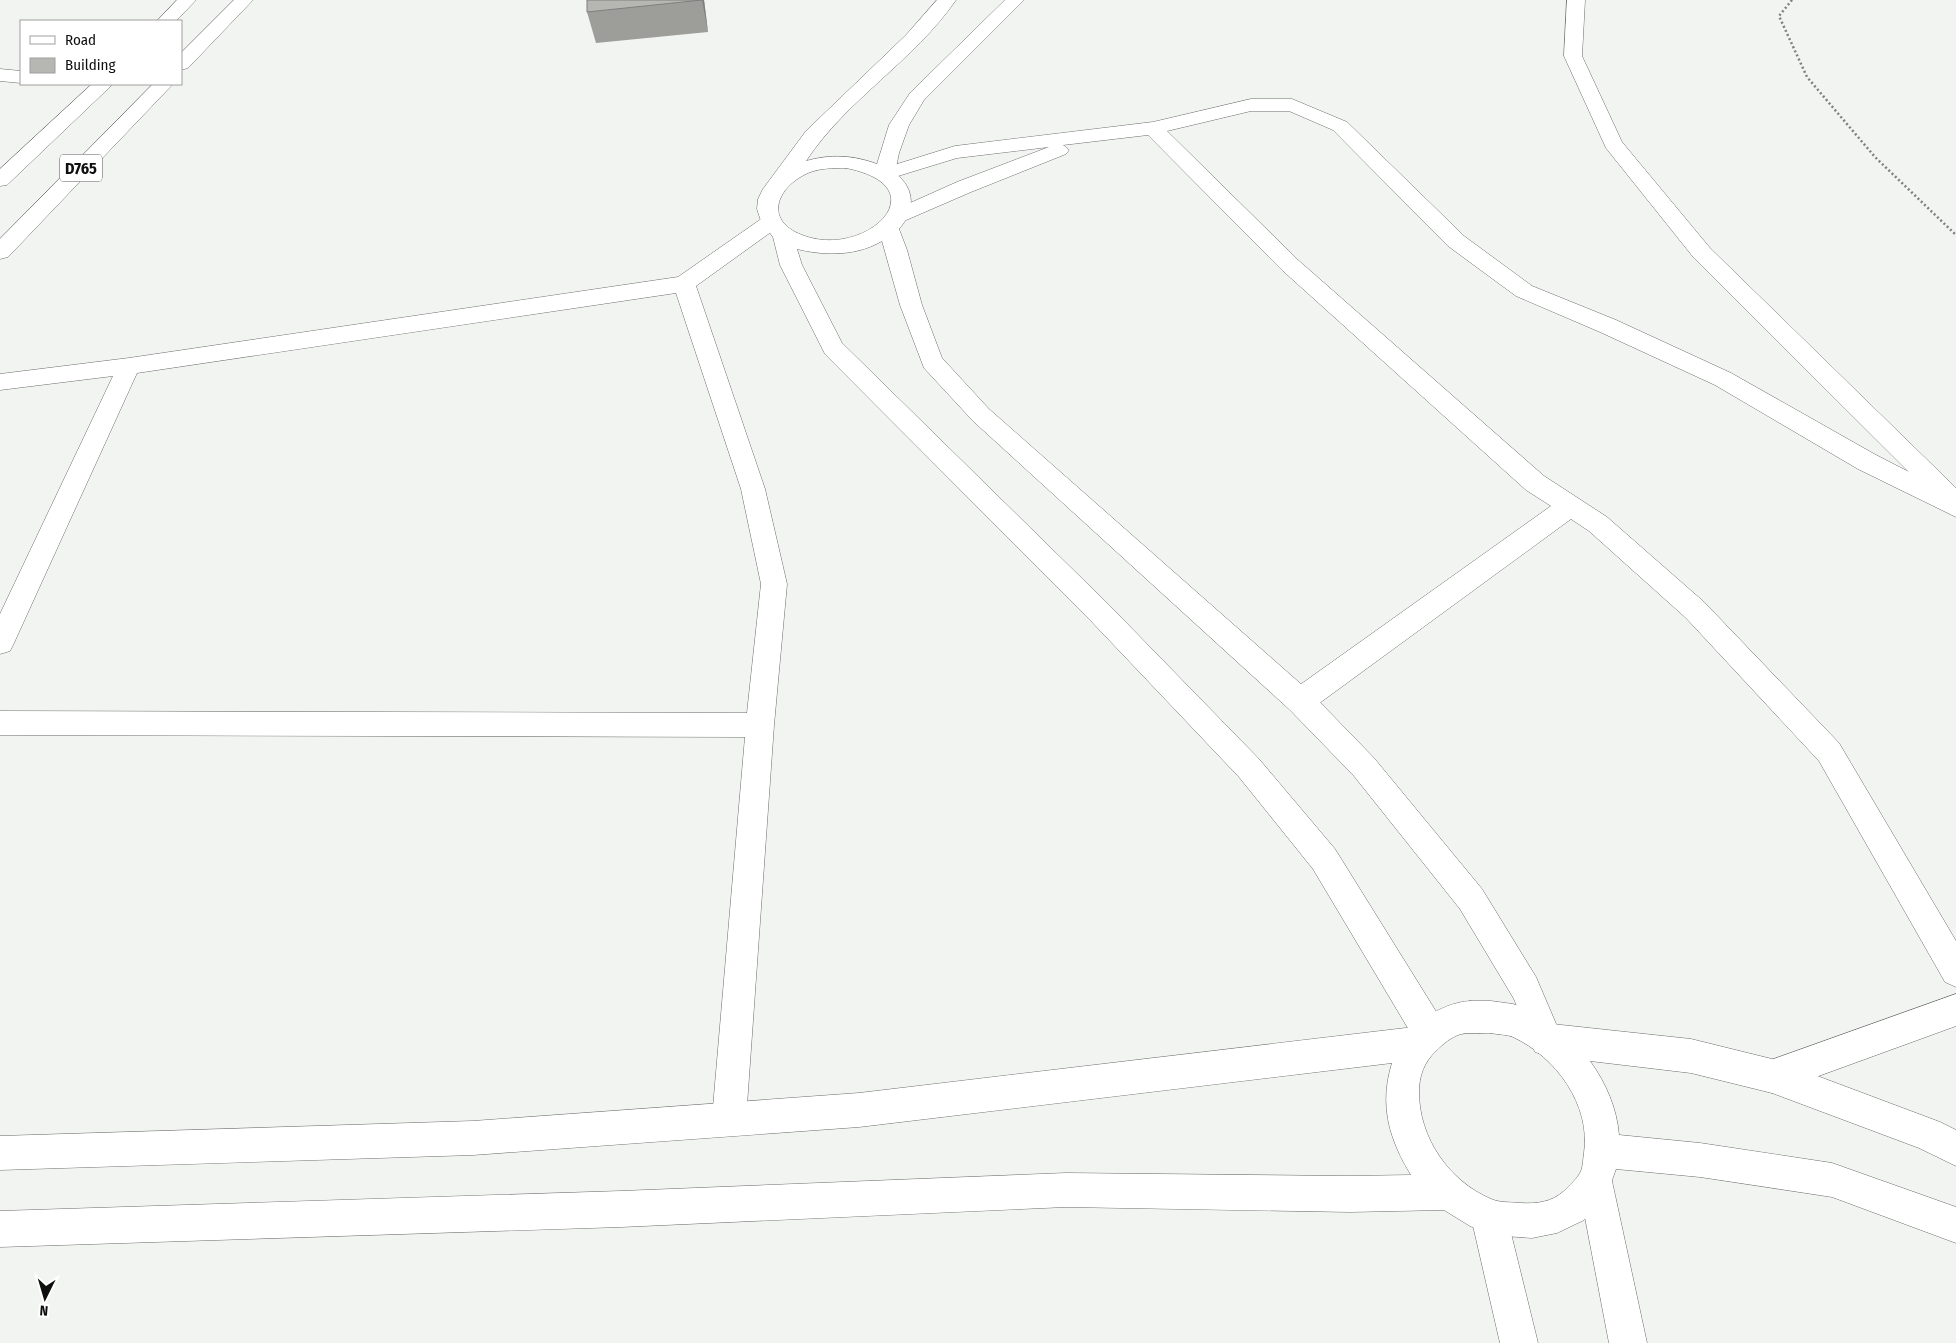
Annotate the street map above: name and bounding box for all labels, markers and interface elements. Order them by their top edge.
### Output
legend [20,20,182,85]
text: Road [65,31,96,49]
text: Building [65,56,116,74]
road number: D765 [60,154,102,182]
north arrow [20,1273,70,1323]
text: N [39,1302,49,1319]

